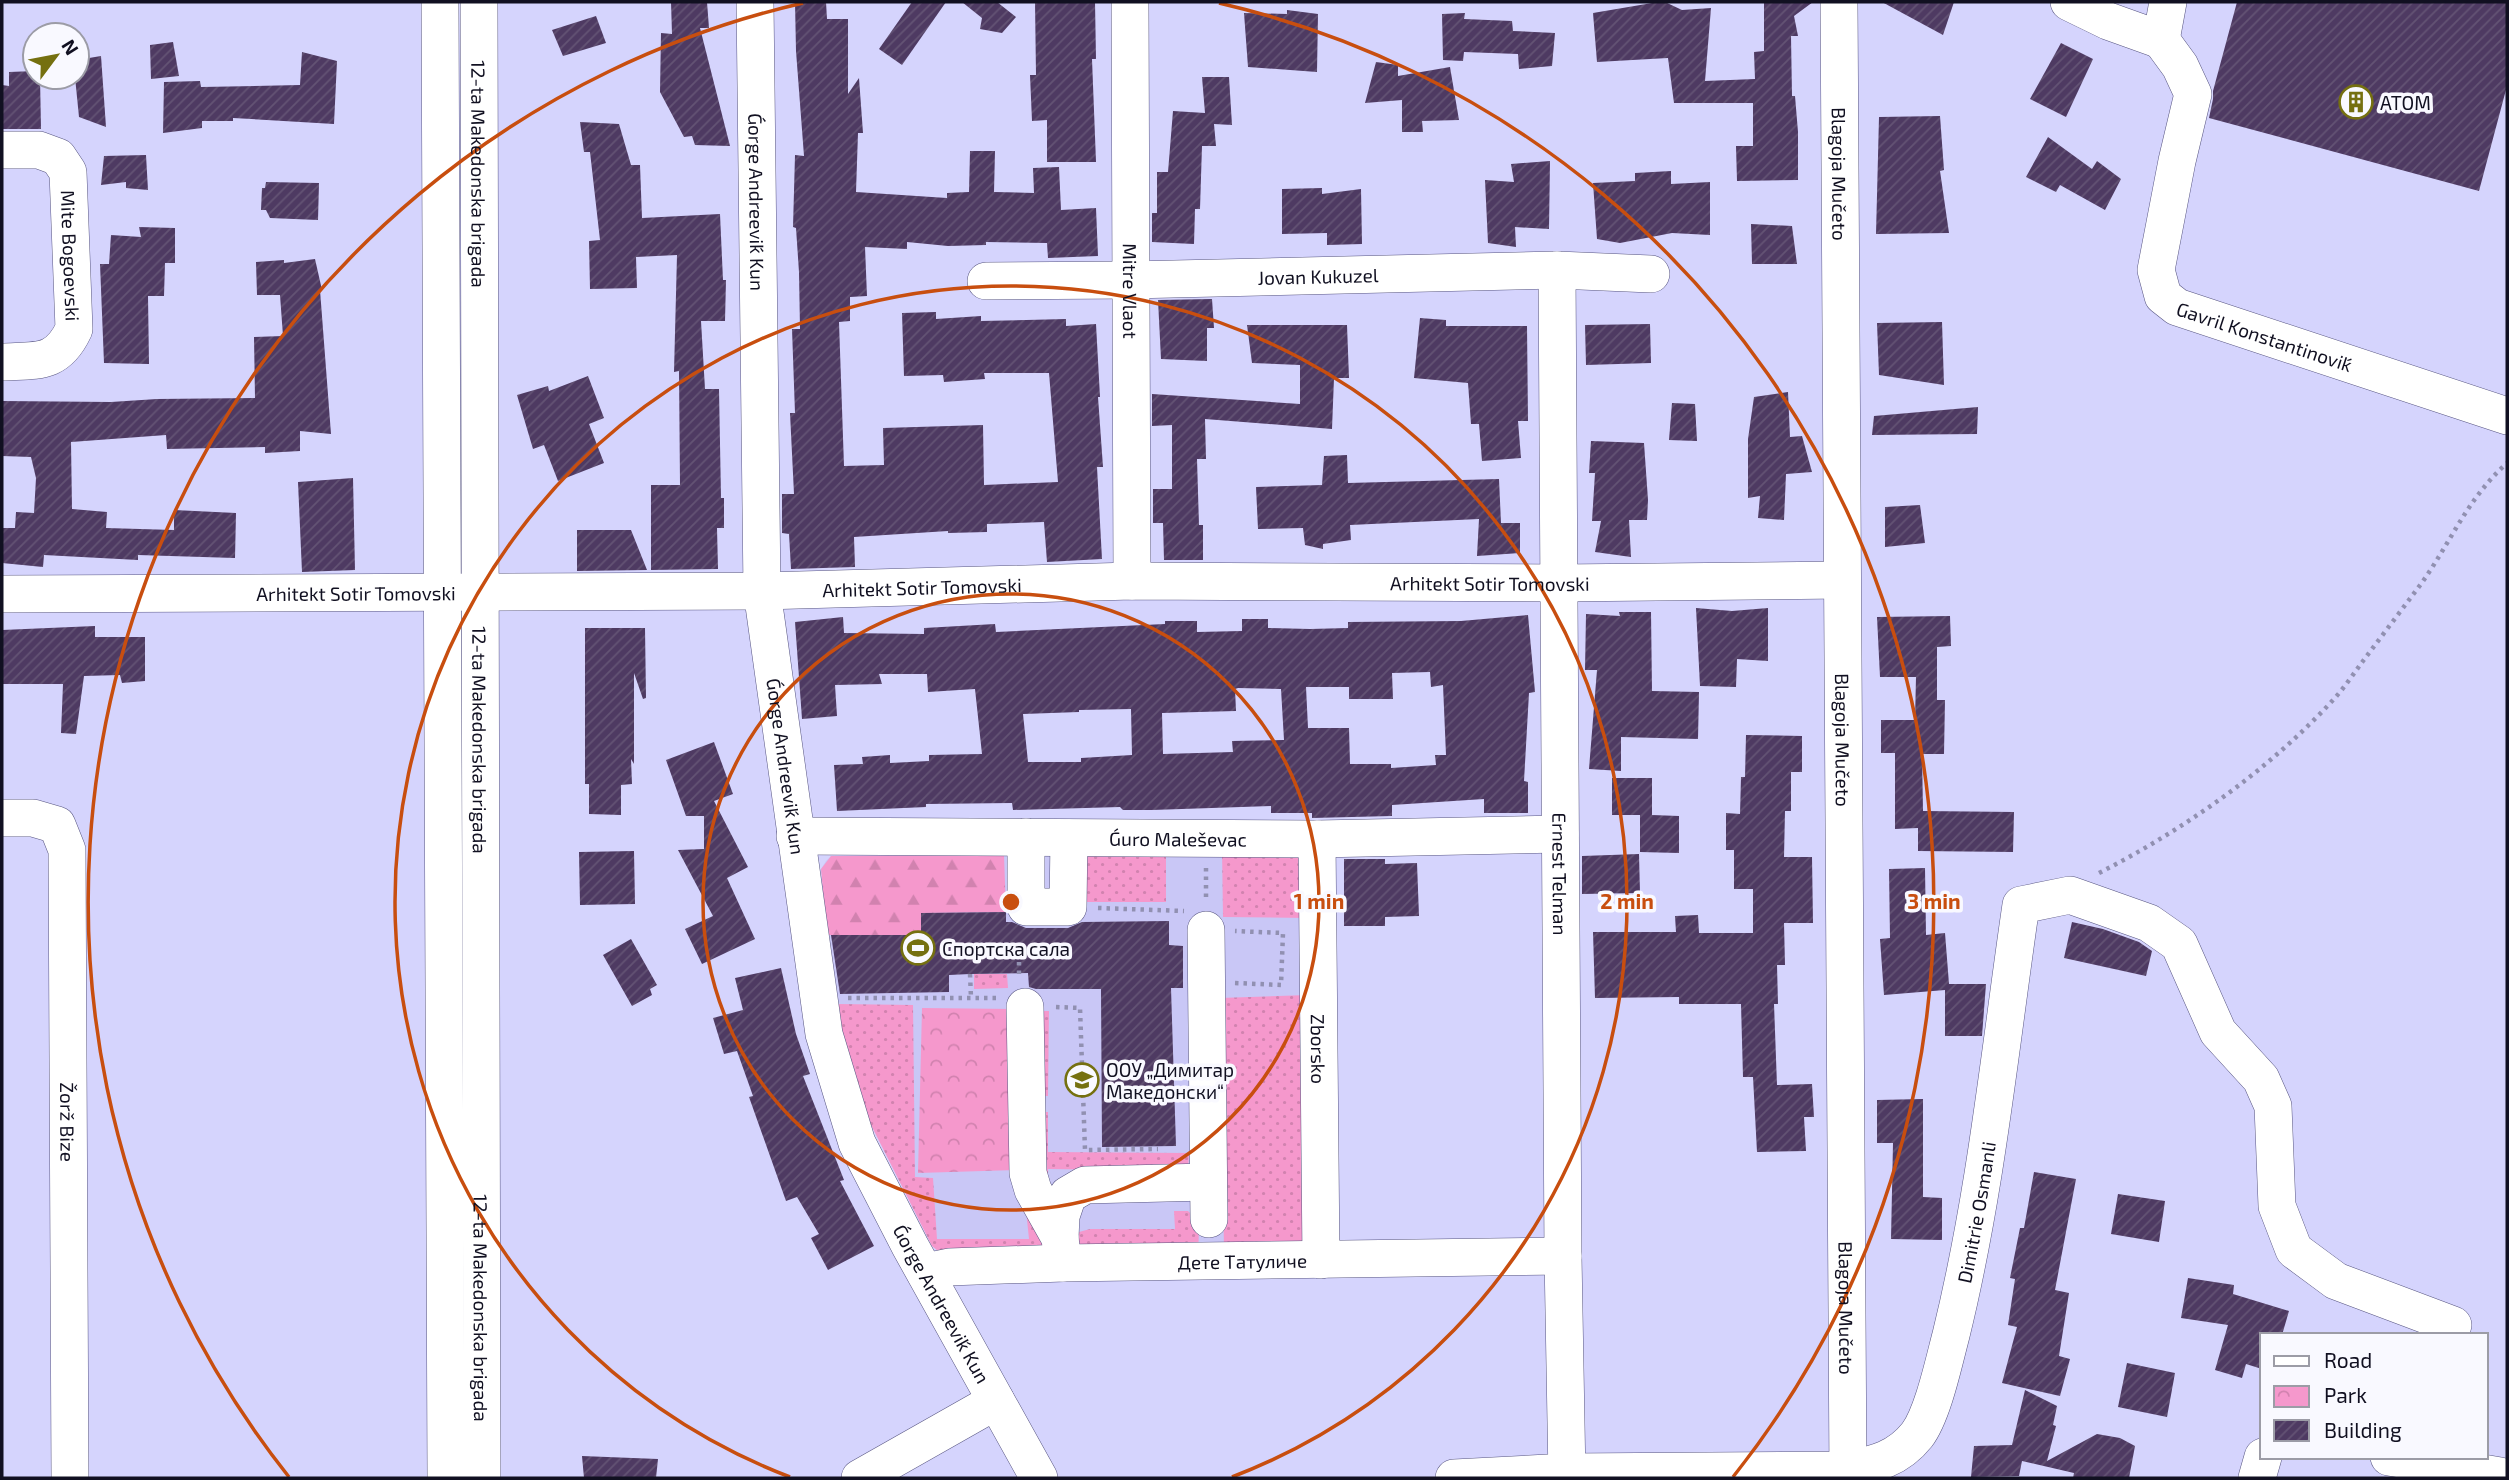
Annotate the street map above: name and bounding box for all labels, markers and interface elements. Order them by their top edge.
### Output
north arrow [21,21,91,91]
text: N [57,35,84,59]
street label: 12-ta Makedonska brigada [468,60,491,288]
building icon: АТОМ [2337,83,2375,121]
place label: АТОМ [2380,91,2431,114]
street label: Blagoja Mučeto [1828,107,1852,241]
street label: Ǵorge Andreeviḱ Kun [745,113,770,291]
street label: Mite Bogoevski [57,190,85,322]
street label: Mitre Vlaot [1119,243,1143,339]
street label: Jovan Kukuzel [1257,263,1379,289]
street label: Gavril Konstantinoviḱ [2174,296,2356,376]
street label: Arhitekt Sotir Tomovski [1390,571,1590,595]
street label: Arhitekt Sotir Tomovski [822,572,1022,601]
street label: Arhitekt Sotir Tomovski [256,581,456,604]
street label: 12-ta Makedonska brigada [469,626,492,854]
street label: Blagoja Mučeto [1832,673,1855,807]
street label: Ǵorge Andreeviḱ Kun [763,677,810,856]
street label: Ernest Telman [1549,812,1573,936]
street label: Ǵuro Maleševac [1109,826,1247,850]
text: 1 min [1294,888,1344,913]
text: 2 min [1600,888,1654,913]
text: 3 min [1907,888,1961,913]
centre of rings [999,890,1023,914]
sports icon: Спортска сала [899,929,937,967]
place label: Спортска сала [942,937,1070,960]
street label: Zborsko [1307,1014,1331,1084]
place label: ООУ „Димитар Македонски“ [1106,1058,1234,1103]
school or university icon: ООУ „Димитар Македонски“ [1063,1061,1101,1099]
street label: Žorž Bize [57,1082,80,1162]
street label: Dimitrie Osmanli [1952,1140,2000,1285]
street label: 12-ta Makedonska brigada [470,1194,493,1422]
street label: Ǵorge Andreeviḱ Kun [889,1220,995,1387]
street label: Blagoja Mučeto [1835,1241,1859,1375]
street label: Дете Татуличе [1178,1248,1307,1273]
legend [2260,1333,2488,1459]
text: Road [2324,1347,2372,1372]
text: Park [2324,1382,2367,1407]
text: Building [2324,1417,2402,1442]

